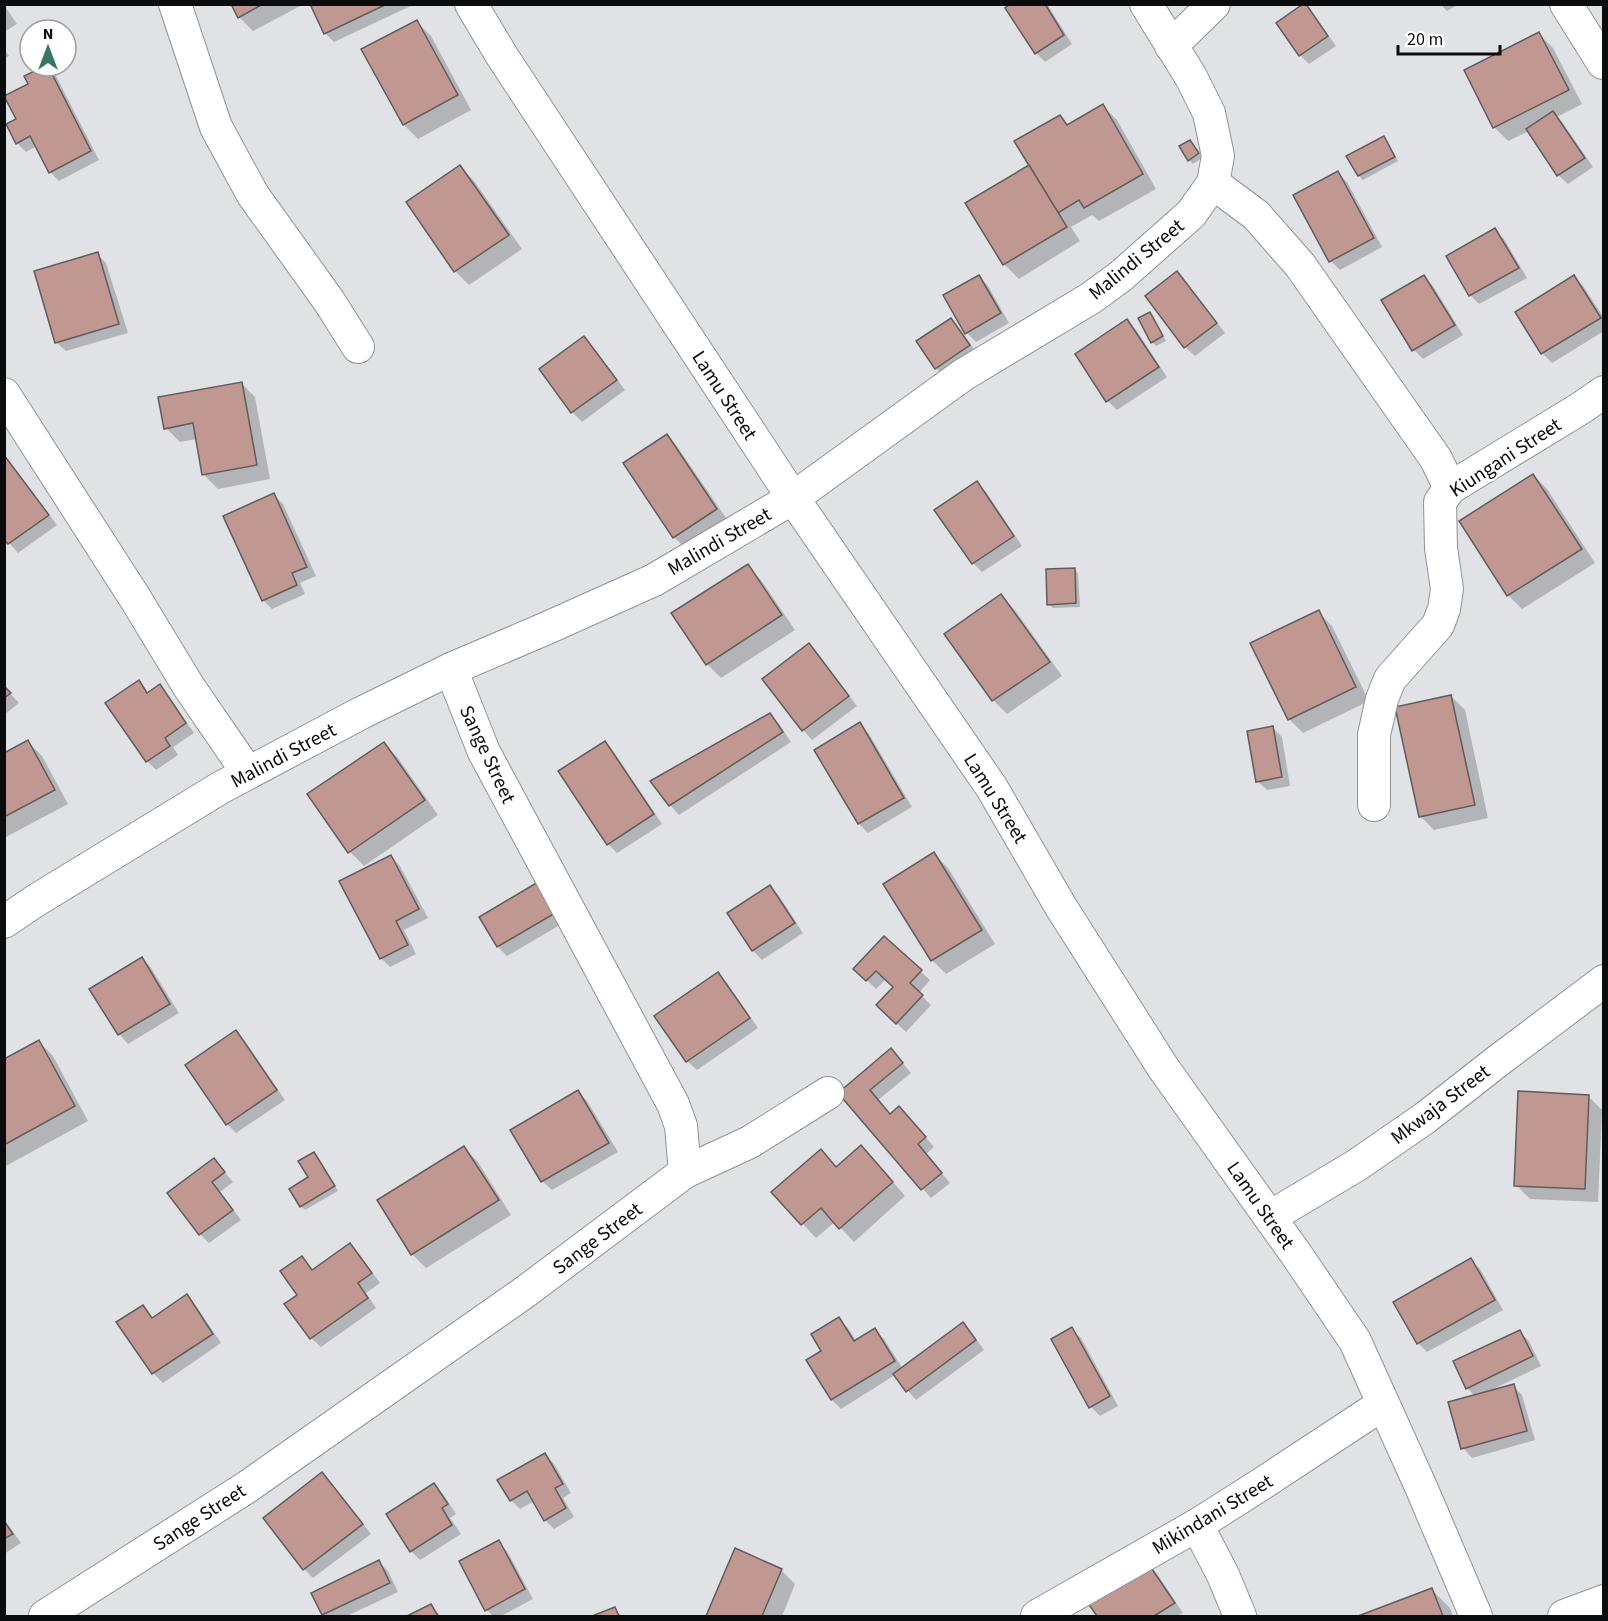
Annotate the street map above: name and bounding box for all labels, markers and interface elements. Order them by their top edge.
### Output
north arrow [18,18,78,78]
scale bar [1398,18,1500,56]
text: N [43,23,53,45]
text: 20 m [1407,27,1443,52]
street label: Malindi Street [1083,212,1191,307]
street label: Lamu Street [685,345,764,446]
street label: Kiungani Street [1444,411,1567,504]
street label: Malindi Street [662,501,777,583]
street label: Sange Street [452,701,522,808]
street label: Malindi Street [226,716,341,795]
street label: Lamu Street [956,748,1034,849]
street label: Mkwaja Street [1385,1058,1496,1151]
street label: Lamu Street [1220,1156,1301,1255]
street label: Sange Street [547,1196,648,1282]
street label: Mikindani Street [1147,1468,1278,1562]
street label: Sange Street [148,1477,252,1558]

